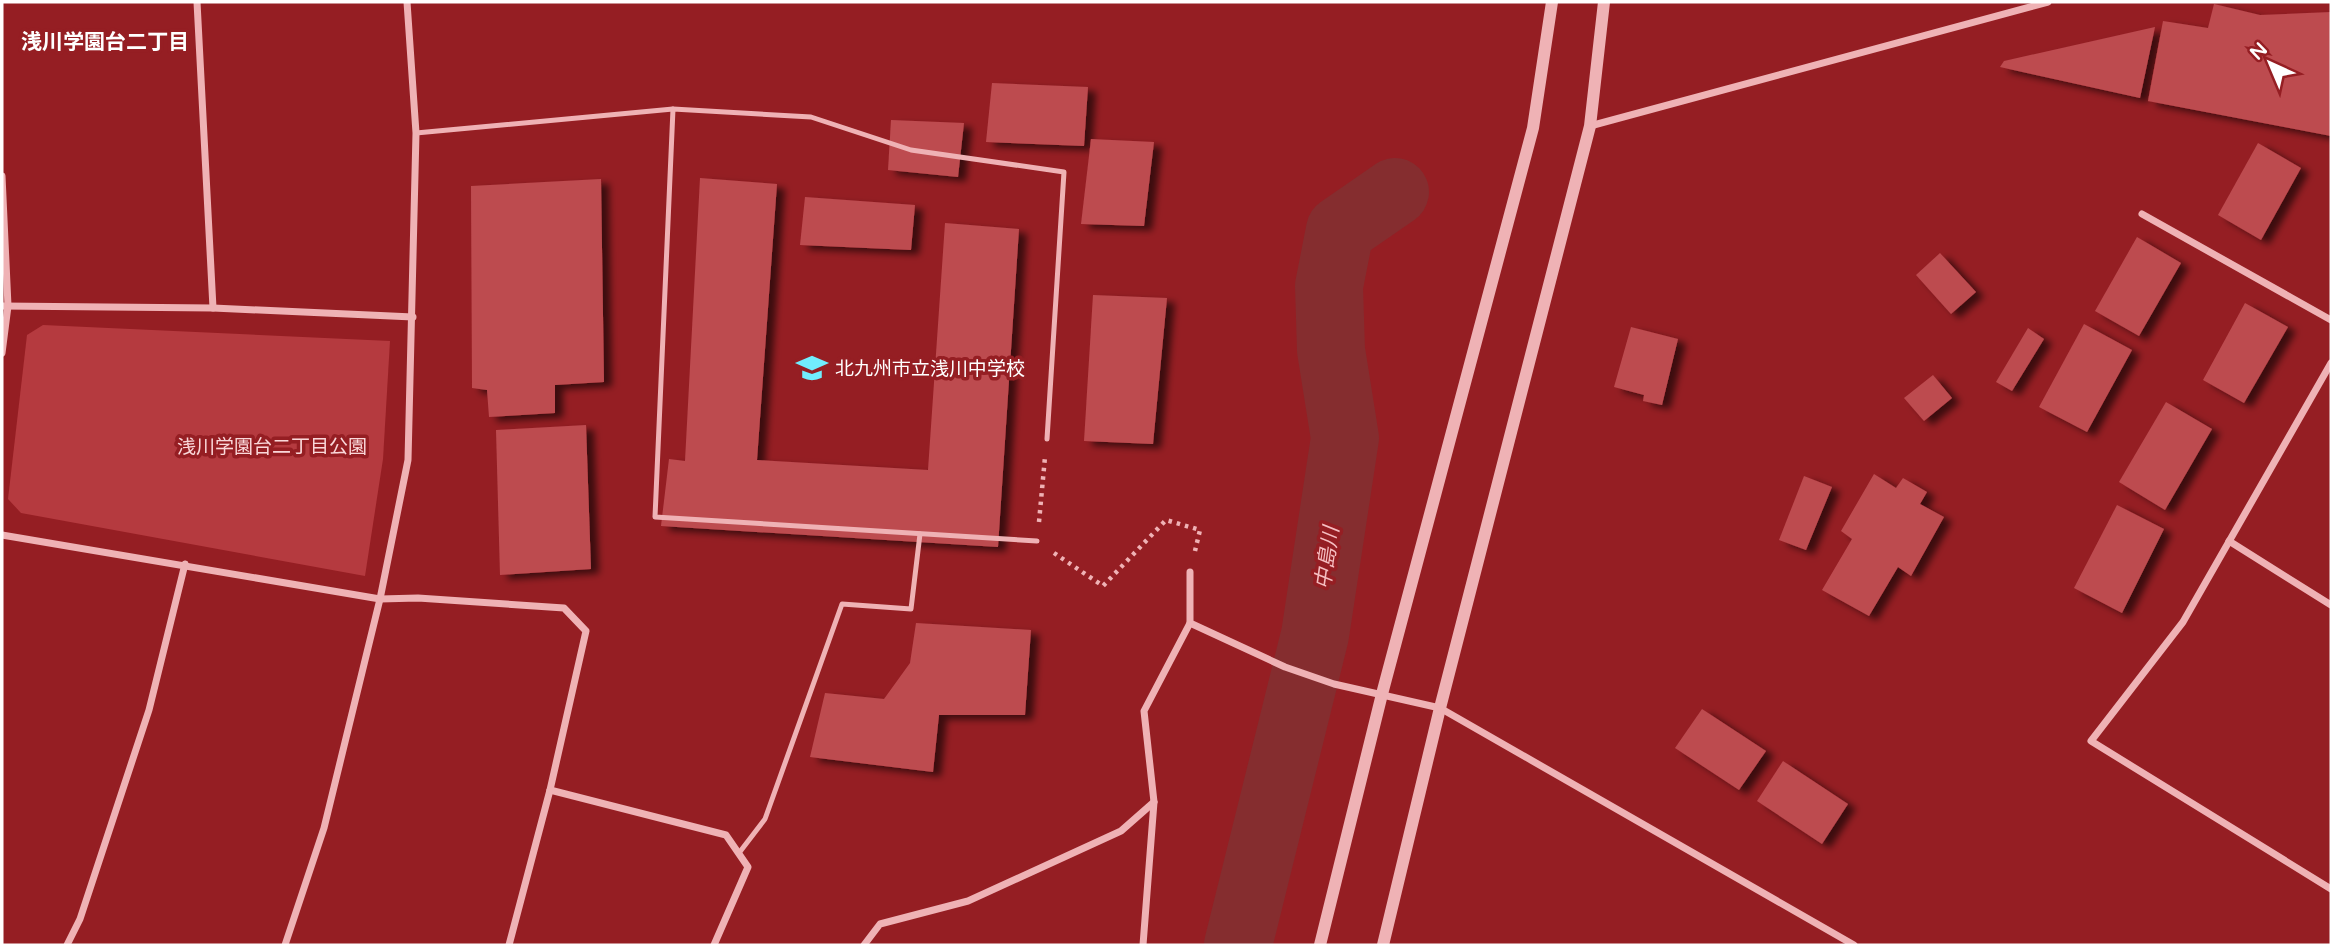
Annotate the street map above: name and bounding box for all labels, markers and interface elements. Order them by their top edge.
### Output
north arrow [2235,28,2305,98]
district label: 浅川学園台二丁目 [21,30,189,55]
text: N [2246,38,2272,65]
school or university icon: 北九州市立浅川中学校 [795,351,829,385]
place label: 北九州市立浅川中学校 [835,358,1025,380]
park label: 浅川学園台二丁目公園 [177,436,367,458]
water label: 中島川 [1311,523,1345,591]

